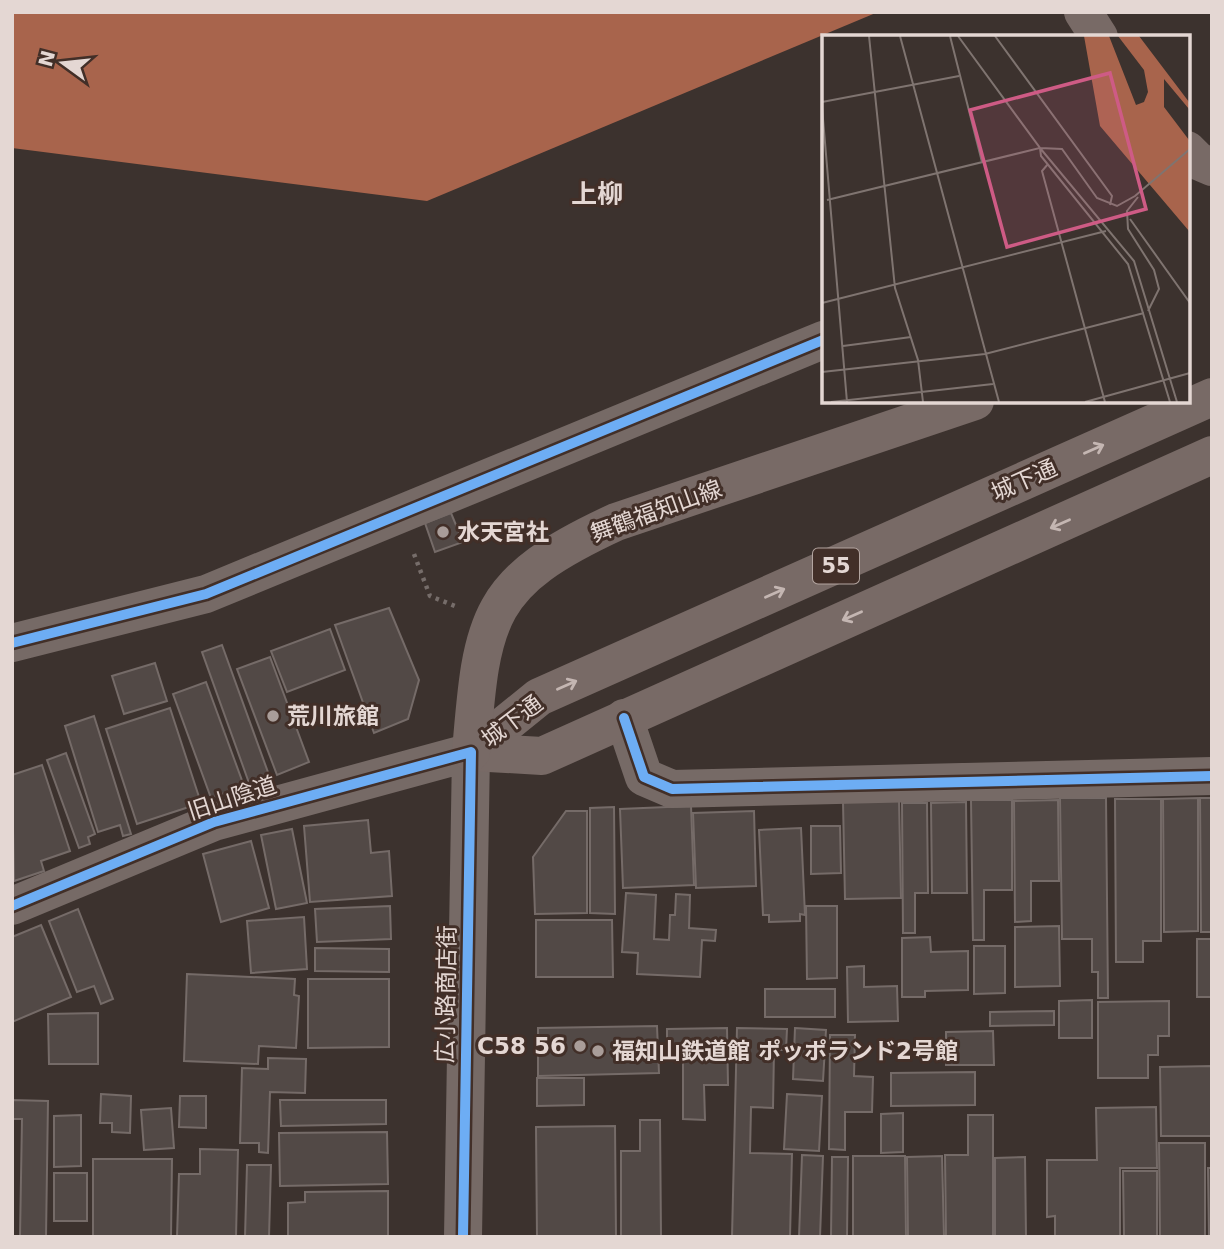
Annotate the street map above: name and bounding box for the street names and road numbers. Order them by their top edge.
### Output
street label: 城下通 [987,454,1061,506]
street label: 舞鶴福知山線 [587,475,725,547]
road number: 55 [813,548,859,584]
street label: 城下通 [477,690,547,752]
street label: 旧山陰道 [184,771,280,825]
street label: 広小路商店街 [432,925,460,1063]

